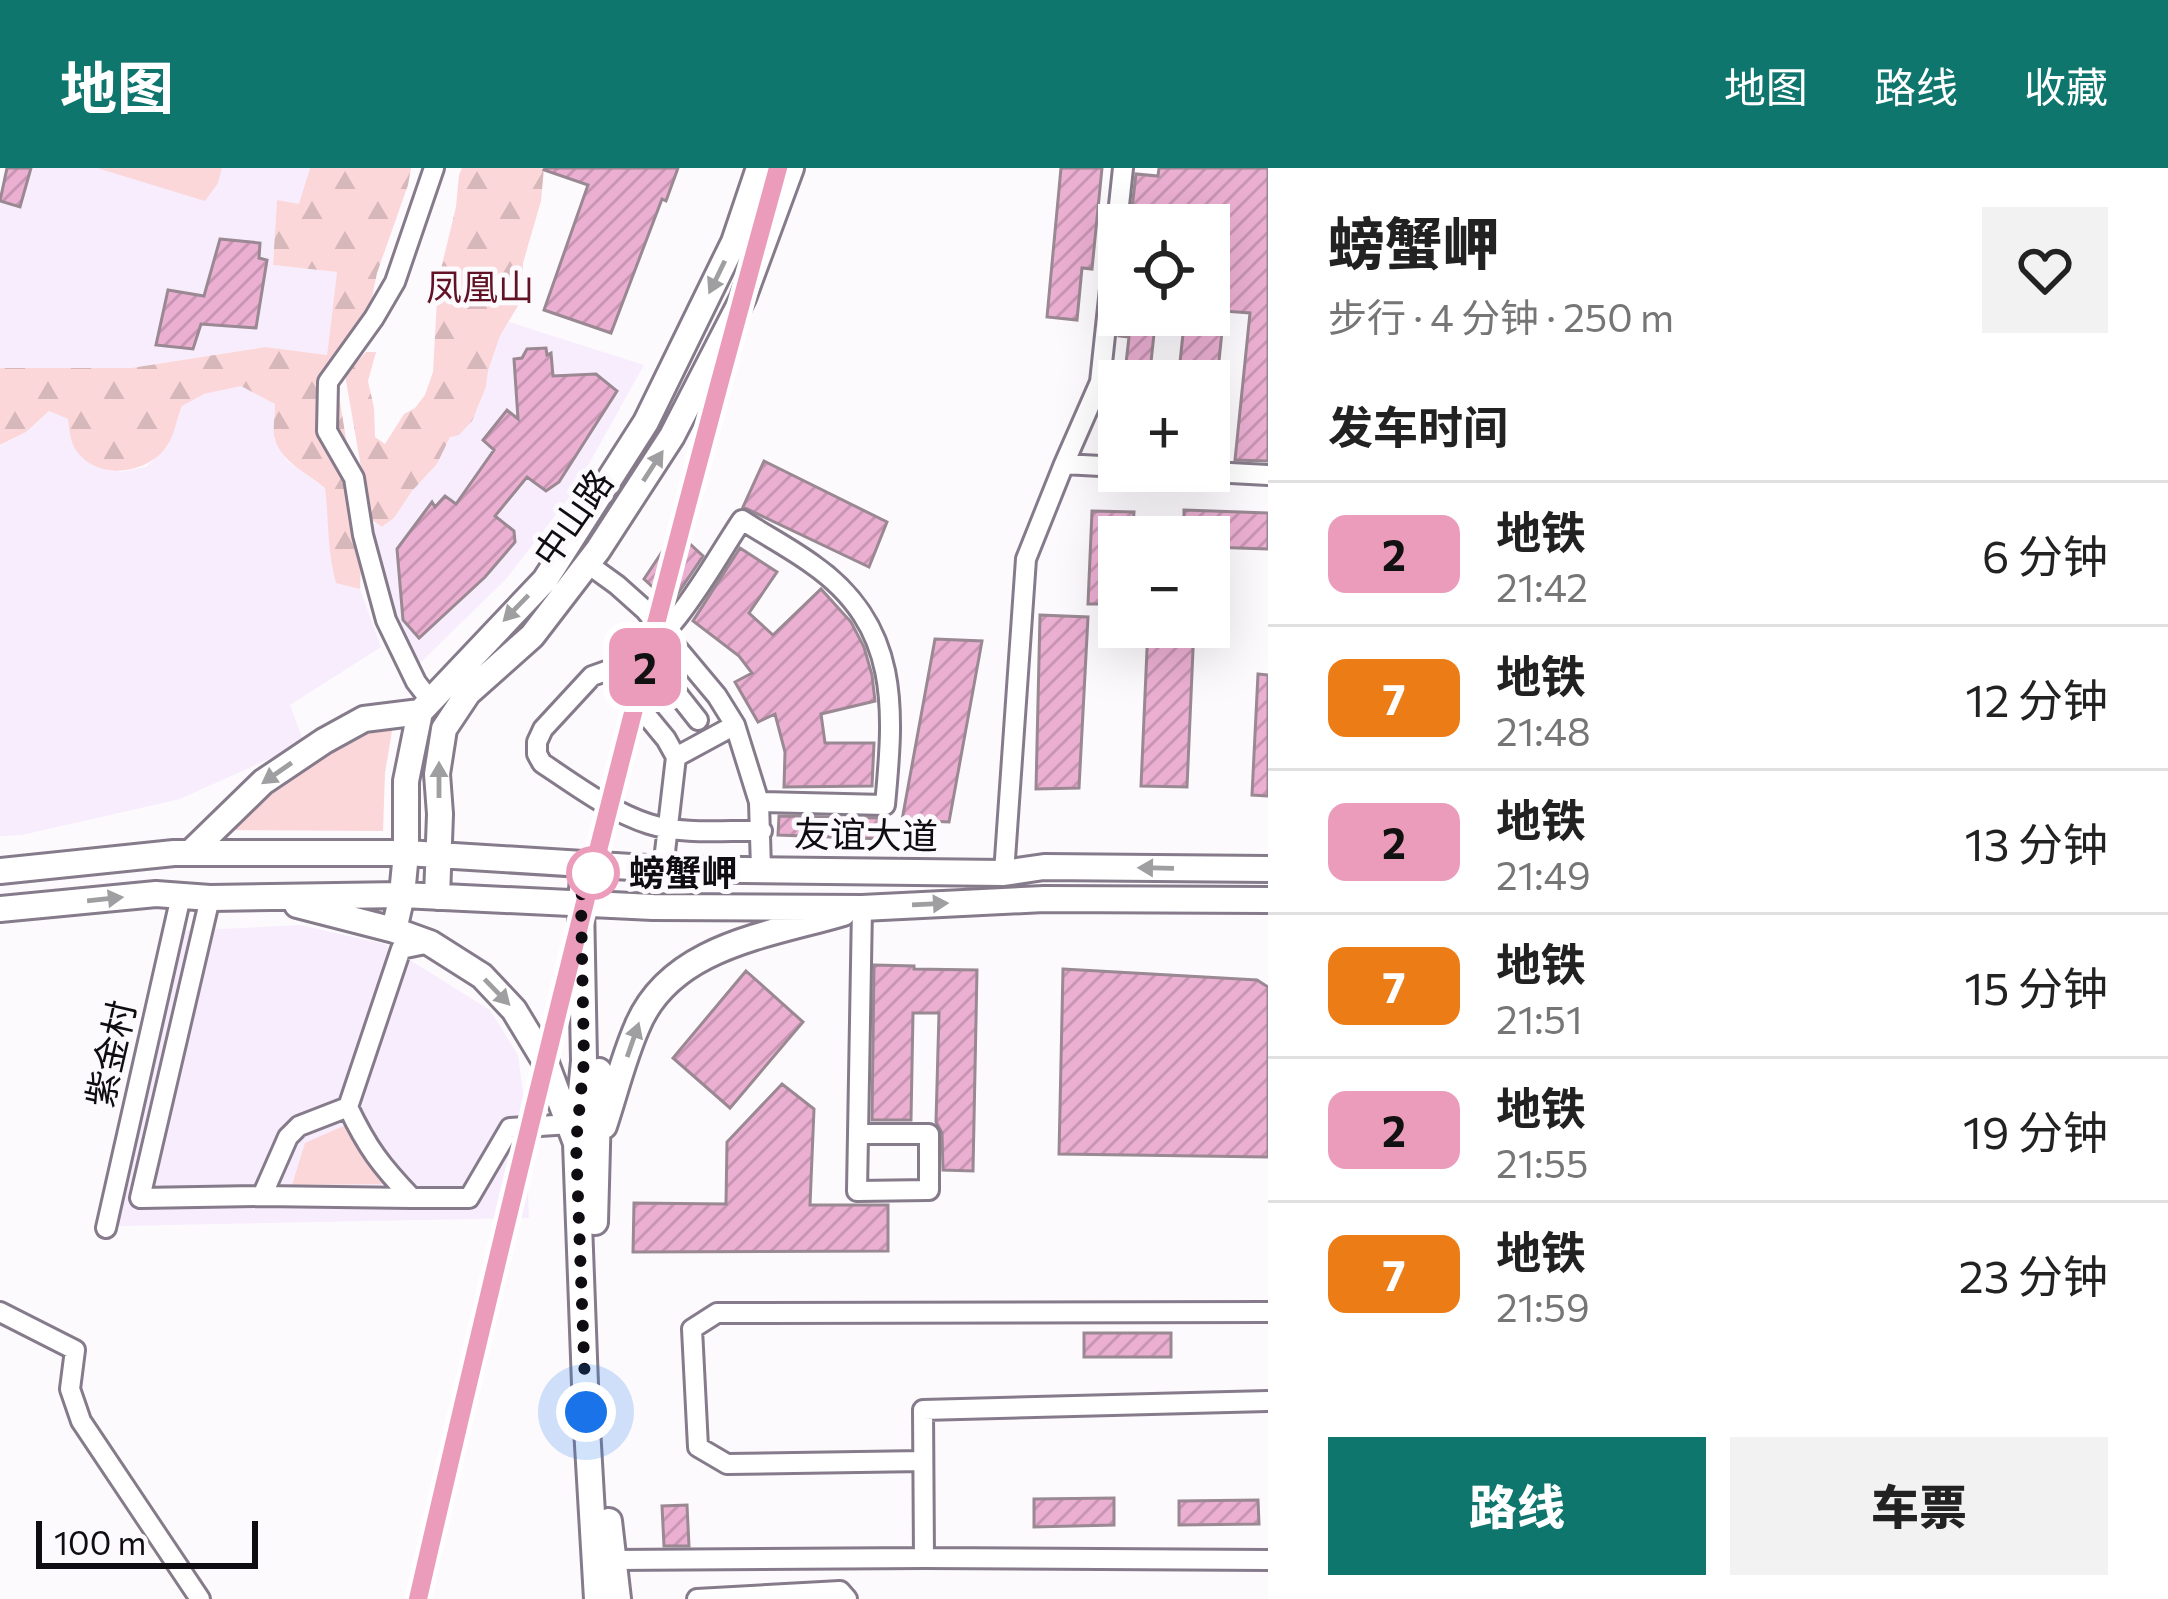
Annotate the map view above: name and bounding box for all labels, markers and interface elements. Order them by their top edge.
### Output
text: 地图 [60,51,174,121]
text: 地图 [1724,60,1808,112]
text: 路线 [1874,60,1958,112]
text: 收藏 [2024,60,2108,112]
map controls [1098,204,1230,648]
button: locate [1098,204,1230,336]
text: 螃蟹岬 [1328,207,1499,277]
button: heart [1982,207,2108,333]
one-way arrow [708,260,728,294]
park label: 凤凰山 [426,263,534,307]
text: 步行 · 4 分钟 · 250 m [1328,292,1674,340]
button: + [1098,360,1230,492]
text: 发车时间 [1328,398,1508,453]
one-way arrow [641,449,663,482]
street label: 中山路 [522,460,620,574]
text: 地铁 [1496,503,1586,558]
button: − [1098,516,1230,648]
text: 6 分钟 [1982,527,2108,582]
text: 2 [1382,528,1406,580]
text: 21:42 [1496,562,1588,610]
one-way arrow [502,594,530,623]
line badge: 2 [606,628,684,706]
text: 2 [633,641,657,693]
text: 地铁 [1496,647,1586,702]
text: 12 分钟 [1965,671,2108,726]
text: 7 [1382,672,1406,724]
text: 21:48 [1496,706,1591,754]
one-way arrow [429,760,449,798]
one-way arrow [261,761,293,784]
text: 地铁 [1496,791,1586,846]
street label: 友谊大道 [794,810,938,856]
text: 13 分钟 [1964,815,2108,870]
text: 2 [1382,816,1406,868]
marker: 螃蟹岬 [568,848,618,898]
place label: 螃蟹岬 [629,849,737,893]
text: 21:49 [1496,850,1591,898]
one-way arrow [1136,859,1174,878]
one-way arrow [87,889,124,908]
one-way arrow [912,894,950,913]
text: 地铁 [1496,935,1586,990]
text: 15 分钟 [1964,959,2108,1014]
text: 7 [1382,960,1406,1012]
one-way arrow [483,977,511,1006]
text: 21:51 [1496,994,1583,1042]
street label: 紫金村 [75,996,143,1111]
one-way arrow [625,1022,643,1058]
text: 地铁 [1496,1079,1586,1134]
text: 19 分钟 [1963,1103,2108,1158]
text: 2 [1382,1104,1406,1156]
text: 21:55 [1496,1138,1588,1186]
text: 地铁 [1496,1223,1586,1278]
text: 23 分钟 [1959,1247,2108,1302]
text: 7 [1382,1248,1406,1300]
text: 21:59 [1496,1282,1590,1330]
your location [556,1382,616,1442]
button: 路线 [1328,1437,1706,1575]
button: 车票 [1730,1437,2108,1575]
scale bar [36,1515,258,1568]
text: 100 m [54,1521,146,1562]

